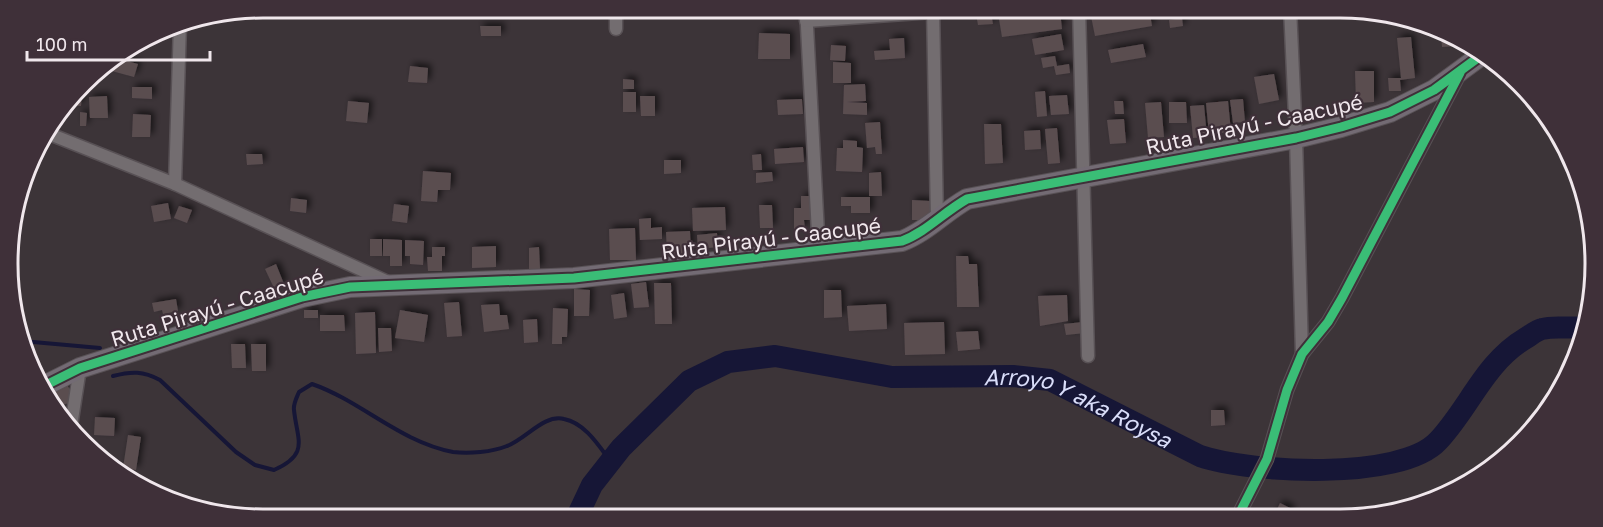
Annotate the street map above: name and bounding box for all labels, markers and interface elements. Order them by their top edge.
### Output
scale bar [27,24,210,62]
text: 100 m [36,33,87,55]
street label: Ruta Pirayú - Caacupé [1143,88,1365,160]
street label: Ruta Pirayú - Caacupé [660,212,882,264]
street label: Ruta Pirayú - Caacupé [107,262,327,352]
water label: Arroyo Y aka Roysa [984,362,1178,454]

